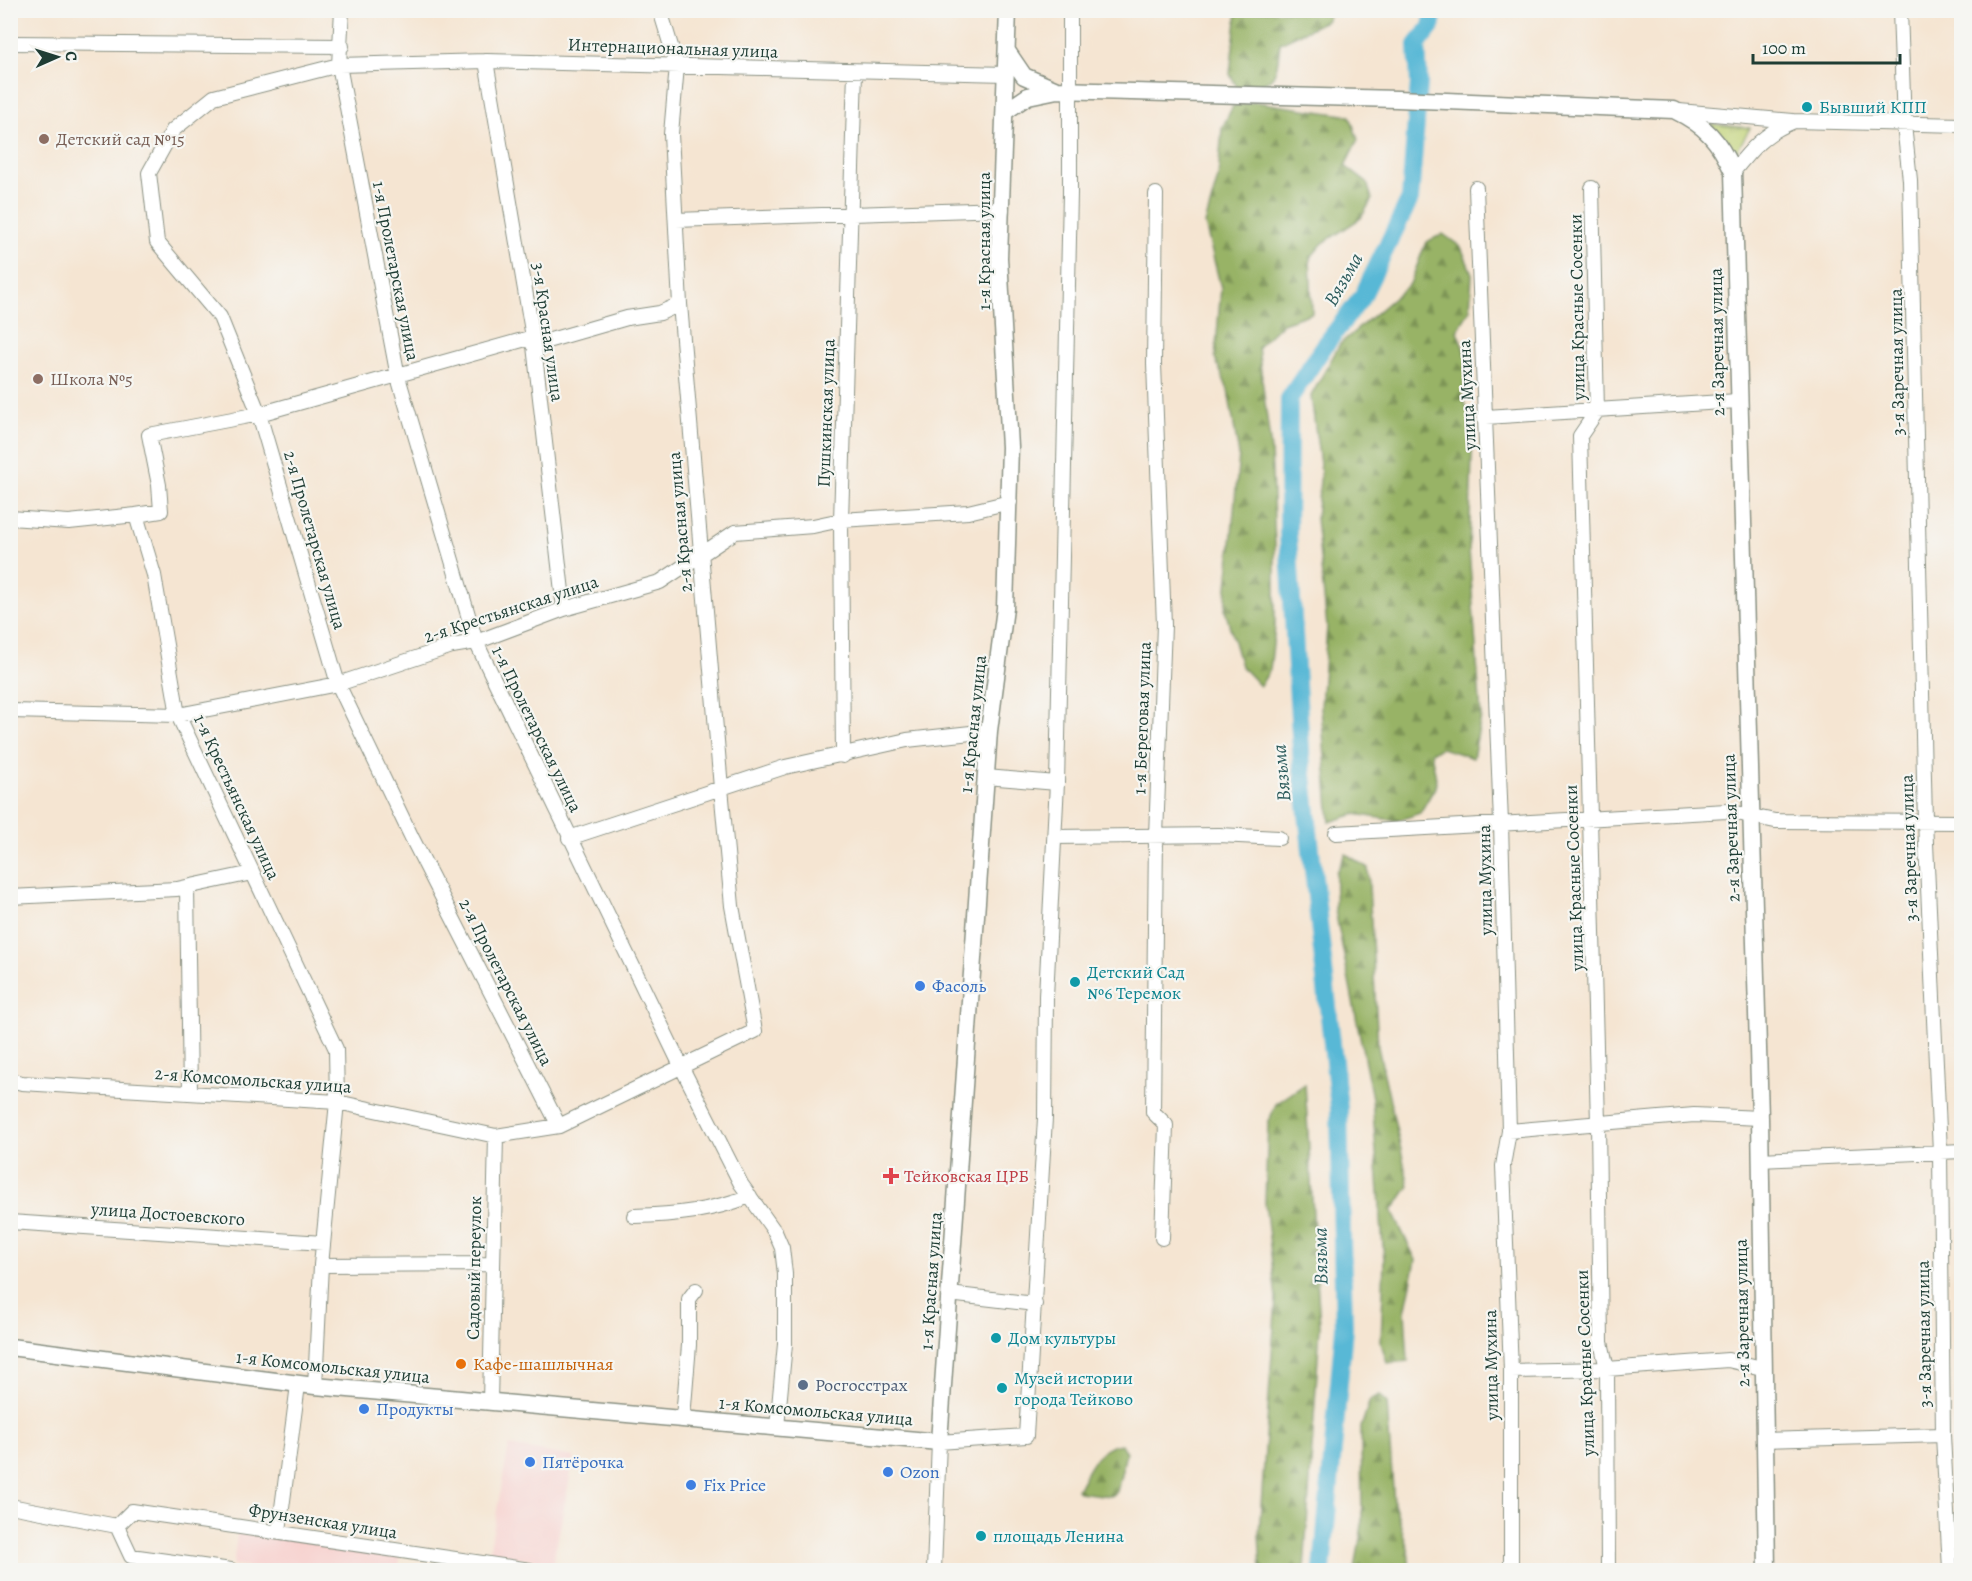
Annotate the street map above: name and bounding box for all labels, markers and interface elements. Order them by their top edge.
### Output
north arrow [27,27,87,87]
scale bar [1753,27,1900,65]
street label: Интернациональная улица [567,32,779,64]
text: 100 m [1762,36,1806,60]
text: С [60,51,82,62]
place label: Бывший КПП [1819,95,1927,119]
marker: Бывший КПП [1800,100,1814,114]
place label: Детский сад №15 [56,127,185,151]
marker: Детский сад №15 [37,132,51,146]
street label: 1-я Красная улица [972,171,996,310]
street label: 1-я Пролетарская улица [367,179,425,364]
street label: улица Красные Сосенки [1563,214,1591,401]
water label: Вязьма [1317,248,1370,311]
street label: 3-я Красная улица [526,261,570,404]
street label: 2-я Заречная улица [1704,267,1730,416]
street label: 3-я Заречная улица [1884,287,1910,436]
street label: Пушкинская улица [811,338,841,488]
street label: улица Мухина [1452,338,1482,452]
place label: Школа №5 [50,367,133,391]
marker: Школа №5 [31,372,45,386]
street label: 2-я Пролетарская улица [278,448,352,633]
street label: 2-я Красная улица [662,450,698,593]
street label: 2-я Крестьянская улица [421,569,602,649]
street label: 1-я Береговая улица [1127,640,1157,795]
street label: 1-я Пролетарская улица [486,642,588,817]
street label: 1-я Красная улица [954,653,992,794]
street label: 1-я Крестьянская улица [188,710,286,884]
water label: Вязьма [1266,743,1297,803]
street label: 2-я Заречная улица [1716,753,1746,903]
street label: 3-я Заречная улица [1894,773,1924,922]
street label: улица Красные Сосенки [1559,784,1589,973]
street label: улица Мухина [1472,824,1498,937]
street label: 2-я Пролетарская улица [453,894,559,1070]
place label: Детский Сад №6 Теремок [1087,960,1185,1005]
place label: Фасоль [932,974,987,998]
marker: Детский Сад №6 Теремок [1068,975,1082,989]
marker: Фасоль [913,979,927,993]
street label: 2-я Комсомольская улица [154,1061,353,1099]
place label: Тейковская ЦРБ [904,1164,1029,1188]
marker: Тейковская ЦРБ [882,1167,900,1185]
street label: Садовый переулок [461,1196,487,1340]
street label: улица Достоевского [89,1197,246,1231]
street label: 1-я Красная улица [914,1210,948,1351]
water label: Вязьма [1306,1227,1335,1285]
street label: 2-я Заречная улица [1729,1238,1755,1387]
street label: 3-я Заречная улица [1911,1259,1937,1408]
street label: улица Красные Сосенки [1570,1269,1600,1458]
street label: улица Мухина [1478,1309,1504,1422]
place label: Дом культуры [1008,1326,1116,1350]
marker: Дом культуры [989,1331,1003,1345]
street label: 1-я Комсомольская улица [235,1345,432,1389]
place label: Кафе-шашлычная [473,1352,613,1376]
marker: Кафе-шашлычная [454,1357,468,1371]
place label: Музей истории города Тейково [1014,1366,1133,1411]
place label: Росгосстрах [815,1373,908,1397]
marker: Росгосстрах [796,1378,810,1392]
marker: Музей истории города Тейково [995,1381,1009,1395]
street label: 1-я Комсомольская улица [718,1391,915,1432]
place label: Продукты [376,1397,454,1421]
marker: Продукты [357,1402,371,1416]
place label: Пятёрочка [542,1450,625,1474]
marker: Пятёрочка [523,1455,537,1469]
place label: Ozon [900,1460,940,1484]
marker: Ozon [881,1465,895,1479]
place label: Fix Price [703,1473,766,1497]
marker: Fix Price [684,1478,698,1492]
street label: Фрунзенская улица [247,1497,400,1545]
place label: площадь Ленина [993,1524,1125,1548]
marker: площадь Ленина [974,1529,988,1543]

